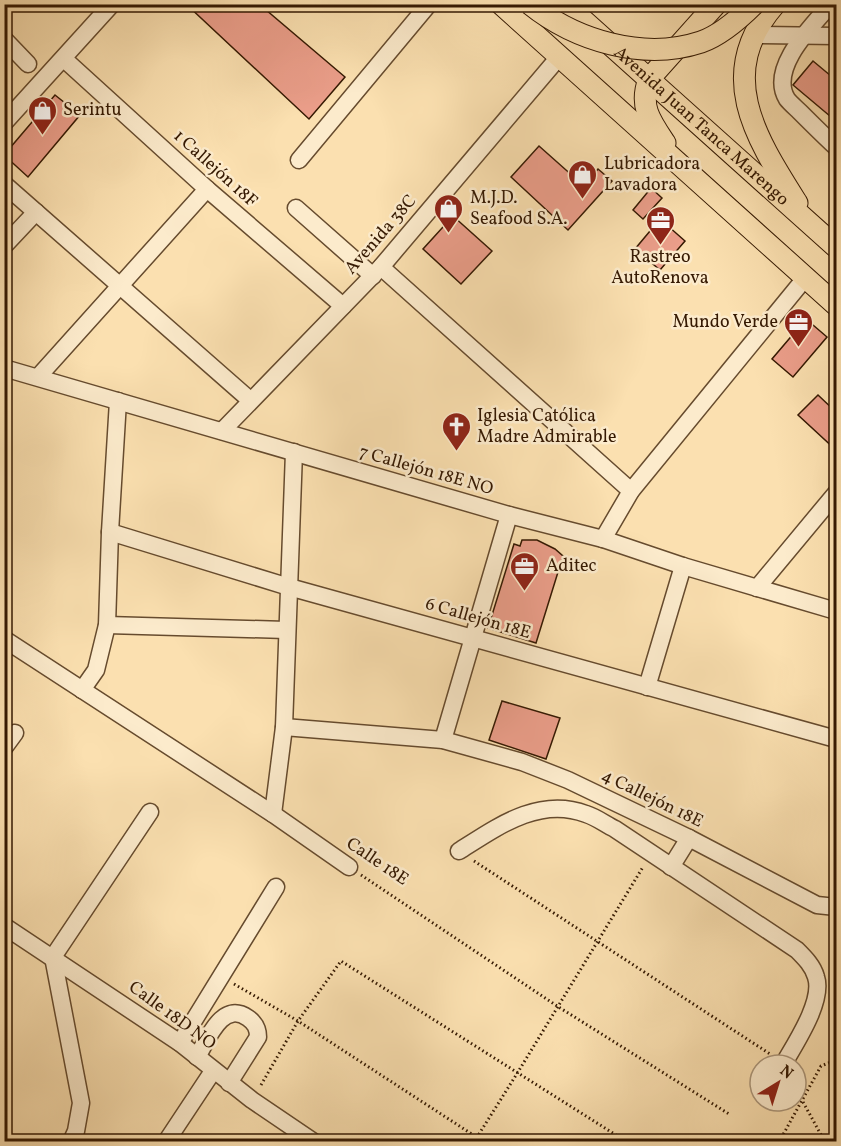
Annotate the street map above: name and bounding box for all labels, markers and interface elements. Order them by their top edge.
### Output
street label: Avenida Juan Tanca Marengo [608,41,795,212]
shop icon: Serintu [26,94,58,136]
place label: Serintu [63,98,122,123]
street label: 1 Callejón 18F [167,124,263,214]
place label: Lubricadora Lavadora [604,152,700,198]
shop icon: Lubricadora Lavadora [567,158,599,200]
place label: M.J.D. Seafood S.A. [470,186,568,232]
street label: Avenida 38C [339,190,423,280]
shop icon: M.J.D. Seafood S.A. [433,192,465,234]
office icon: Rastreo AutoRenova [644,204,676,246]
place label: Rastreo AutoRenova [611,245,709,291]
office icon: Mundo Verde [783,306,815,348]
place label: Mundo Verde [673,310,778,335]
place label: Iglesia Católica Madre Admirable [477,404,616,450]
church icon: Iglesia Católica Madre Admirable [440,410,472,452]
street label: 7 Callejón 18E NO [356,440,496,502]
office icon: Aditec [509,550,541,592]
place label: Aditec [546,554,597,579]
street label: 6 Callejón 18E [422,592,534,646]
street label: 4 Callejón 18E [597,764,707,834]
street label: Calle 18E [341,832,413,892]
street label: Calle 18D NO [123,976,221,1056]
north arrow [748,1053,808,1113]
text: N [775,1061,798,1085]

